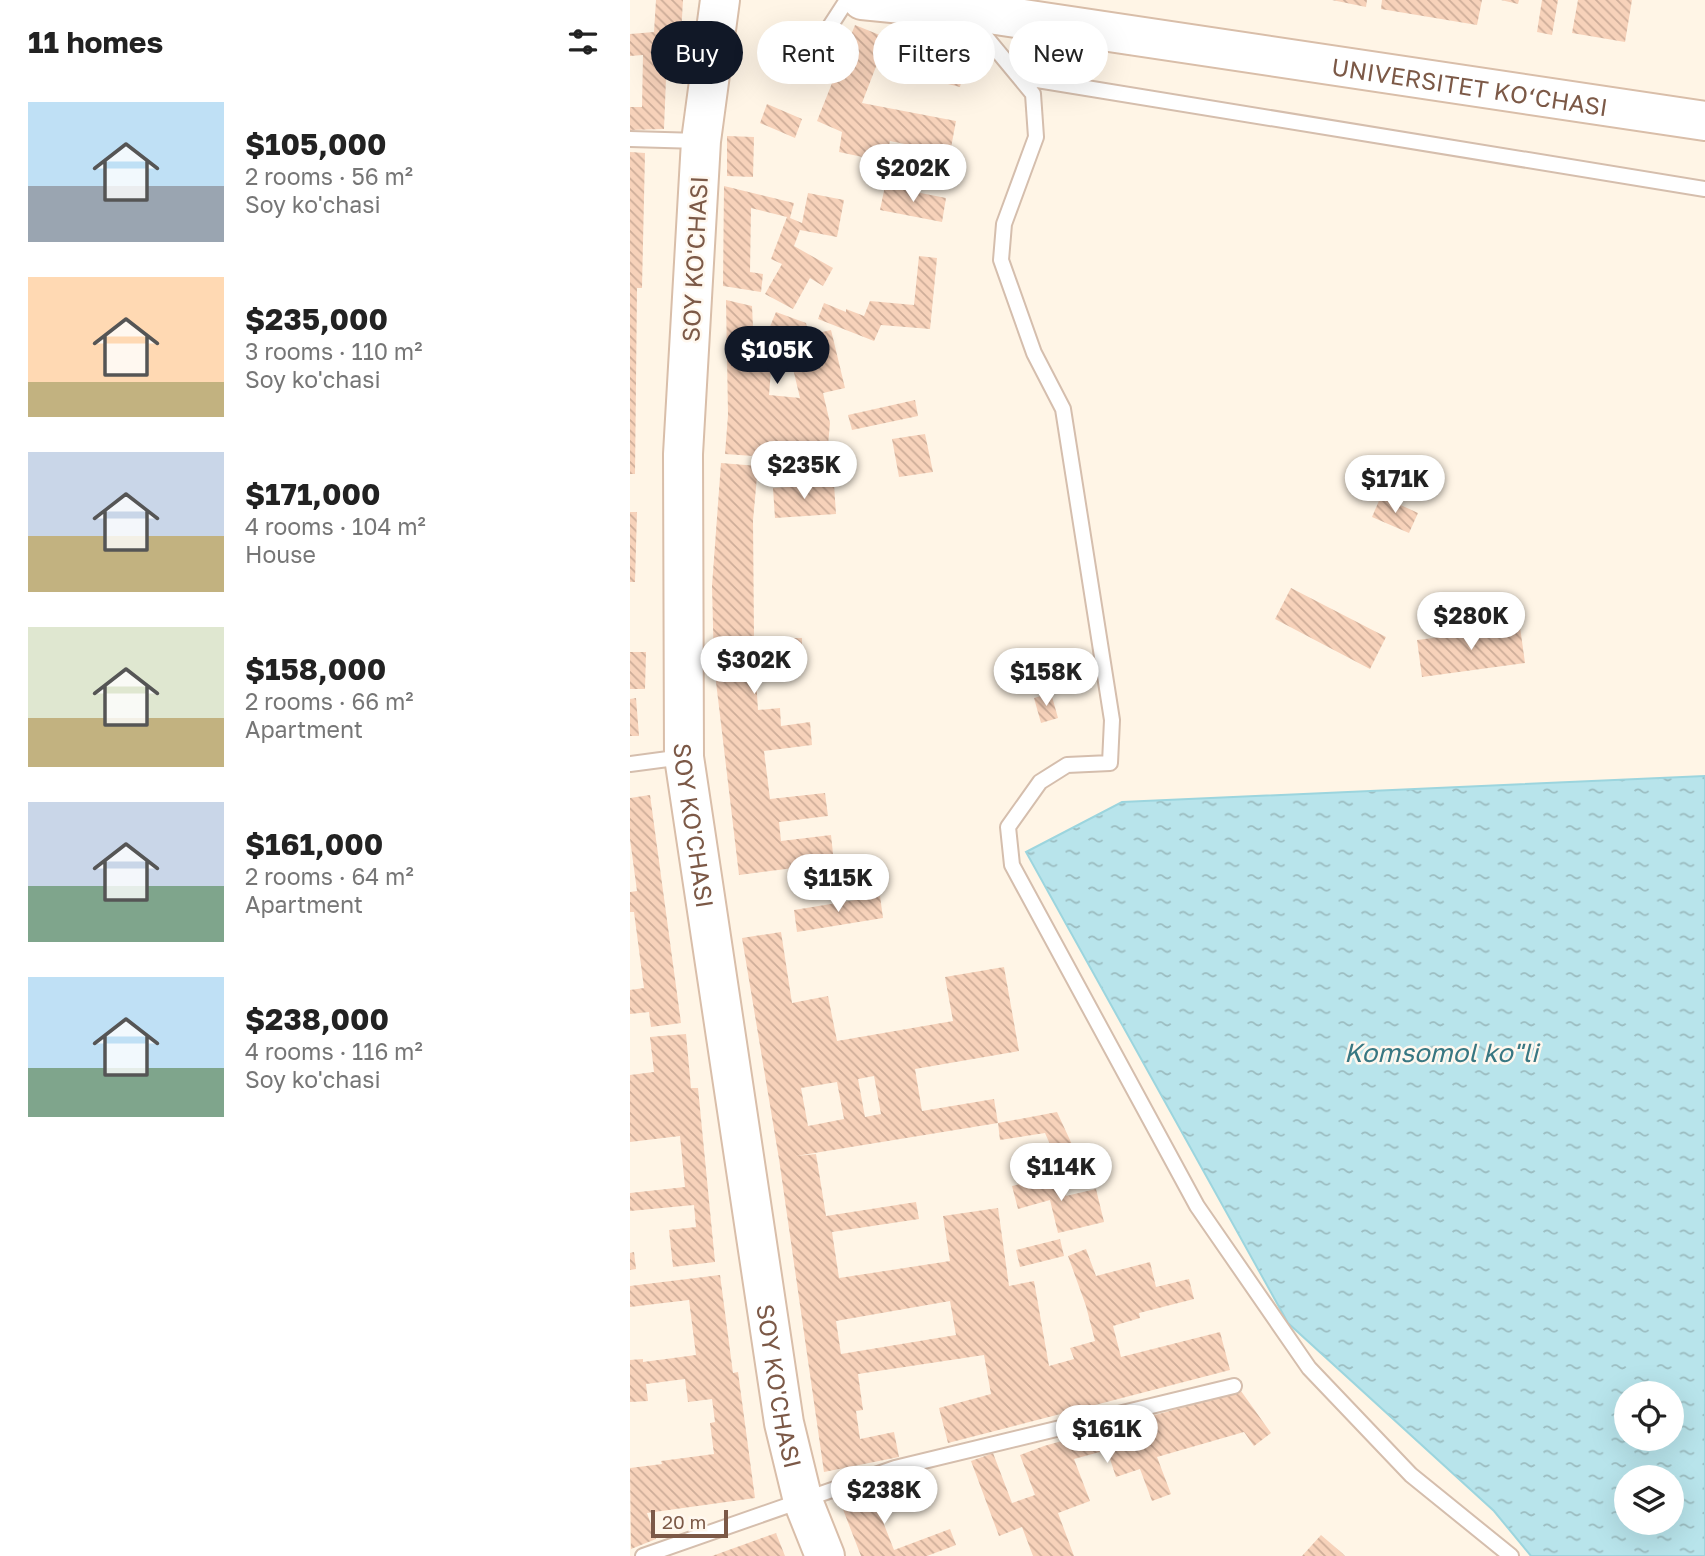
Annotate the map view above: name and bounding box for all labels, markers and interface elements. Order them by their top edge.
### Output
chip: Buy [651,21,743,84]
chip: Rent [757,21,859,84]
chip: Filters [873,21,995,84]
chip: New [1009,21,1108,84]
icon: filters [564,23,602,61]
text: 11 homes [28,24,163,60]
street label: UNIVERSITET KО‘CHASI [1330,51,1610,121]
text: $105,000 [245,126,386,162]
icon: home [84,130,168,214]
pin: $202K [864,144,962,204]
text: $202K [875,153,951,181]
text: 2 rooms · 56 m² [245,162,413,190]
street label: SOY KO'CHASI [675,175,713,343]
text: Soy ko'chasi [245,190,381,218]
text: $235,000 [245,301,388,337]
icon: home [84,305,168,389]
pin: $105K [728,326,826,386]
text: $105K [741,335,813,363]
text: 3 rooms · 110 m² [245,337,422,365]
text: Soy ko'chasi [245,365,381,393]
pin: $235K [755,442,853,501]
text: $235K [767,450,841,478]
pin: $171K [1346,456,1444,515]
text: $171K [1361,464,1429,492]
text: $171,000 [245,476,380,512]
icon: home [84,480,168,564]
text: 4 rooms · 104 m² [245,512,426,540]
text: House [245,540,316,568]
pin: $280K [1422,592,1520,652]
text: $280K [1433,601,1509,629]
pin: $302K [705,636,803,696]
text: $302K [716,645,792,673]
pin: $158K [997,648,1095,708]
text: $158,000 [245,651,386,687]
icon: home [84,655,168,739]
text: $158K [1010,657,1082,685]
text: 2 rooms · 66 m² [245,687,414,715]
text: Apartment [245,715,363,743]
street label: SOY KO'CHASI [669,743,721,910]
text: $161,000 [245,826,383,862]
icon: home [84,830,168,914]
pin: $115K [789,855,887,914]
text: 2 rooms · 64 m² [245,862,414,890]
text: $115K [803,863,873,891]
text: Apartment [245,890,363,918]
text: $238,000 [245,1001,389,1037]
icon: home [84,1005,168,1089]
text: 4 rooms · 116 m² [245,1037,423,1065]
water label: Komsomol ko"li [1344,1037,1541,1068]
text: Soy ko'chasi [245,1065,381,1093]
pin: $114K [1012,1144,1110,1203]
text: $114K [1026,1152,1096,1180]
street label: SOY KO'CHASI [752,1302,809,1471]
map controls [1614,1381,1684,1535]
button: locate [1614,1381,1684,1451]
pin: $161K [1058,1406,1156,1465]
text: $161K [1072,1414,1142,1442]
button: layers [1614,1465,1684,1535]
pin: $238K [835,1466,933,1526]
text: $238K [847,1475,921,1503]
scale bar [651,1507,728,1539]
text: 20 m [662,1510,706,1533]

